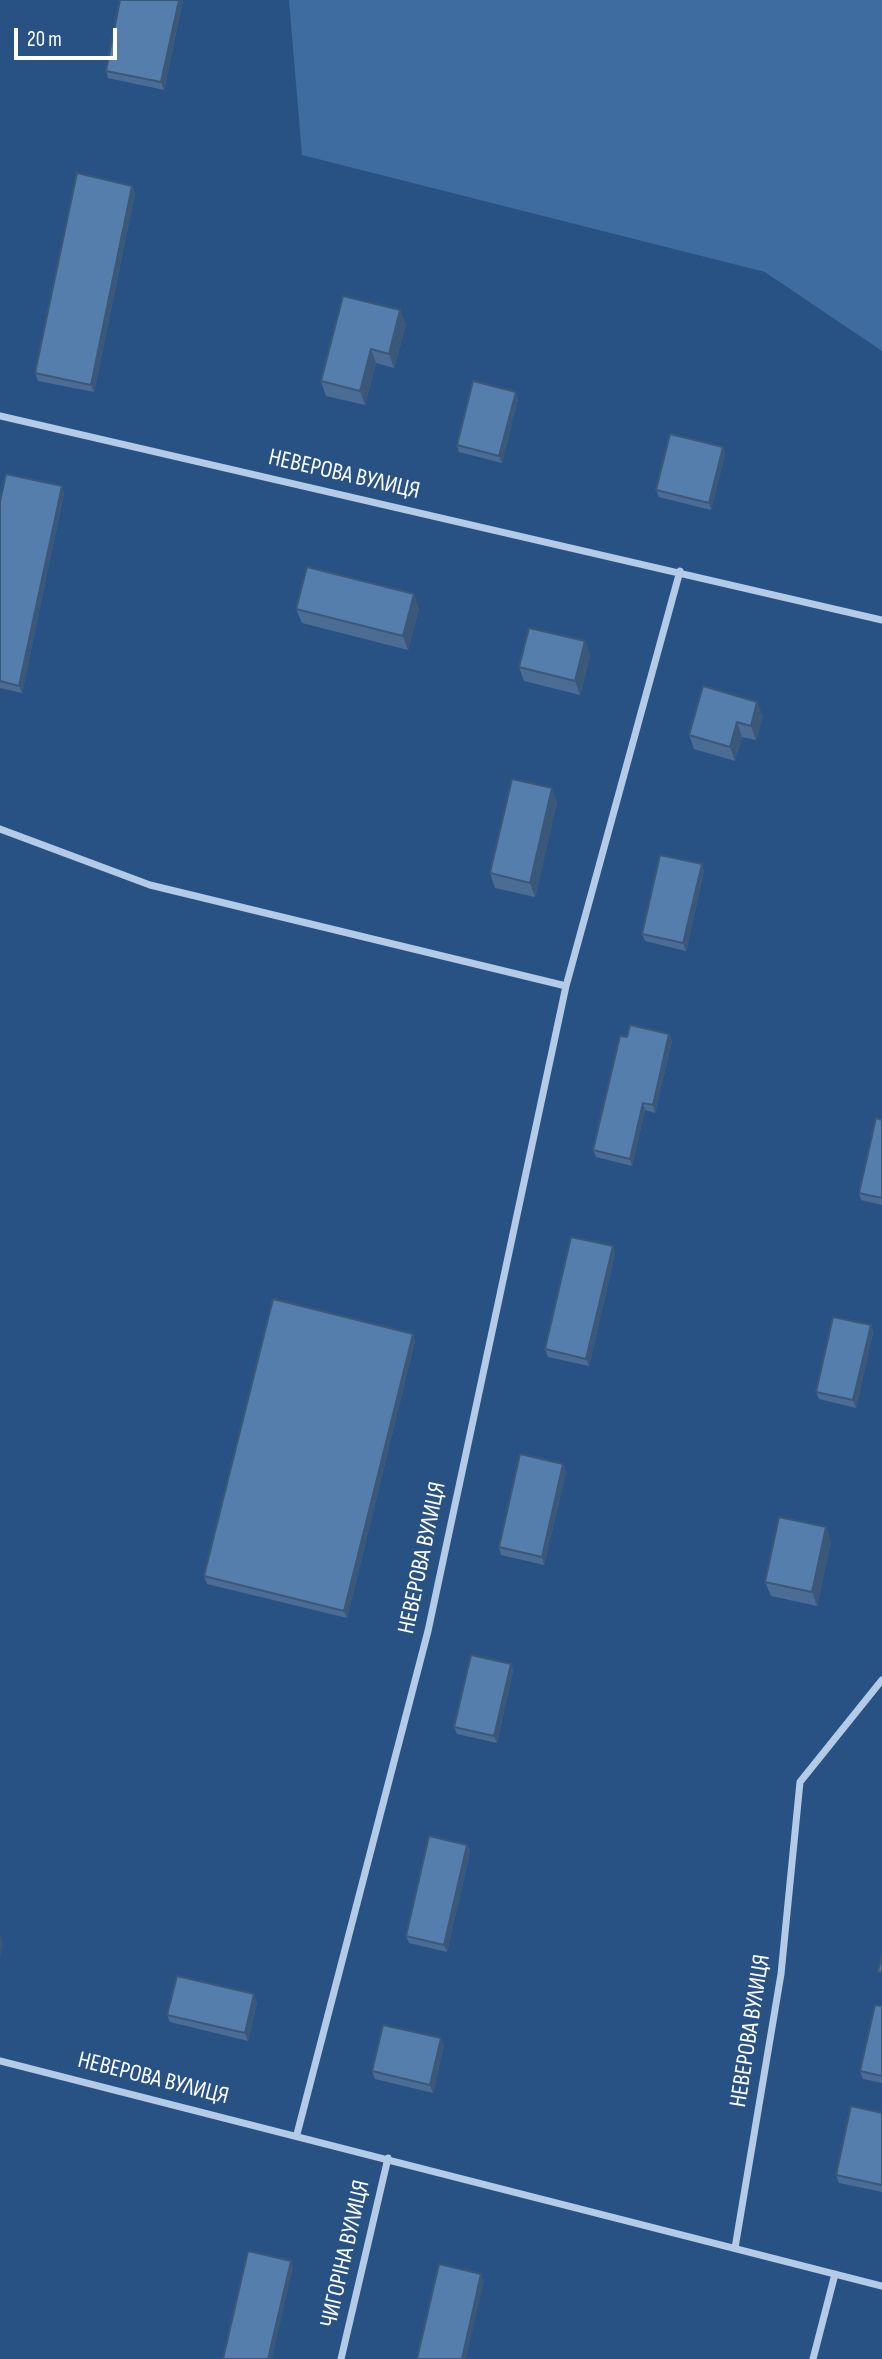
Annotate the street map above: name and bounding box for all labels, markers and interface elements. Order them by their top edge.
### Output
scale bar [18,14,121,58]
text: 20 m [27,27,62,52]
street label: НЕВЕРОВА ВУЛИЦЯ [266,444,422,506]
street label: НЕВЕРОВА ВУЛИЦЯ [393,1480,453,1636]
street label: НЕВЕРОВА ВУЛИЦЯ [725,1953,777,2109]
street label: НЕВЕРОВА ВУЛИЦЯ [75,2046,231,2112]
street label: ЧИГОРІНА ВУЛИЦЯ [315,2178,377,2330]

